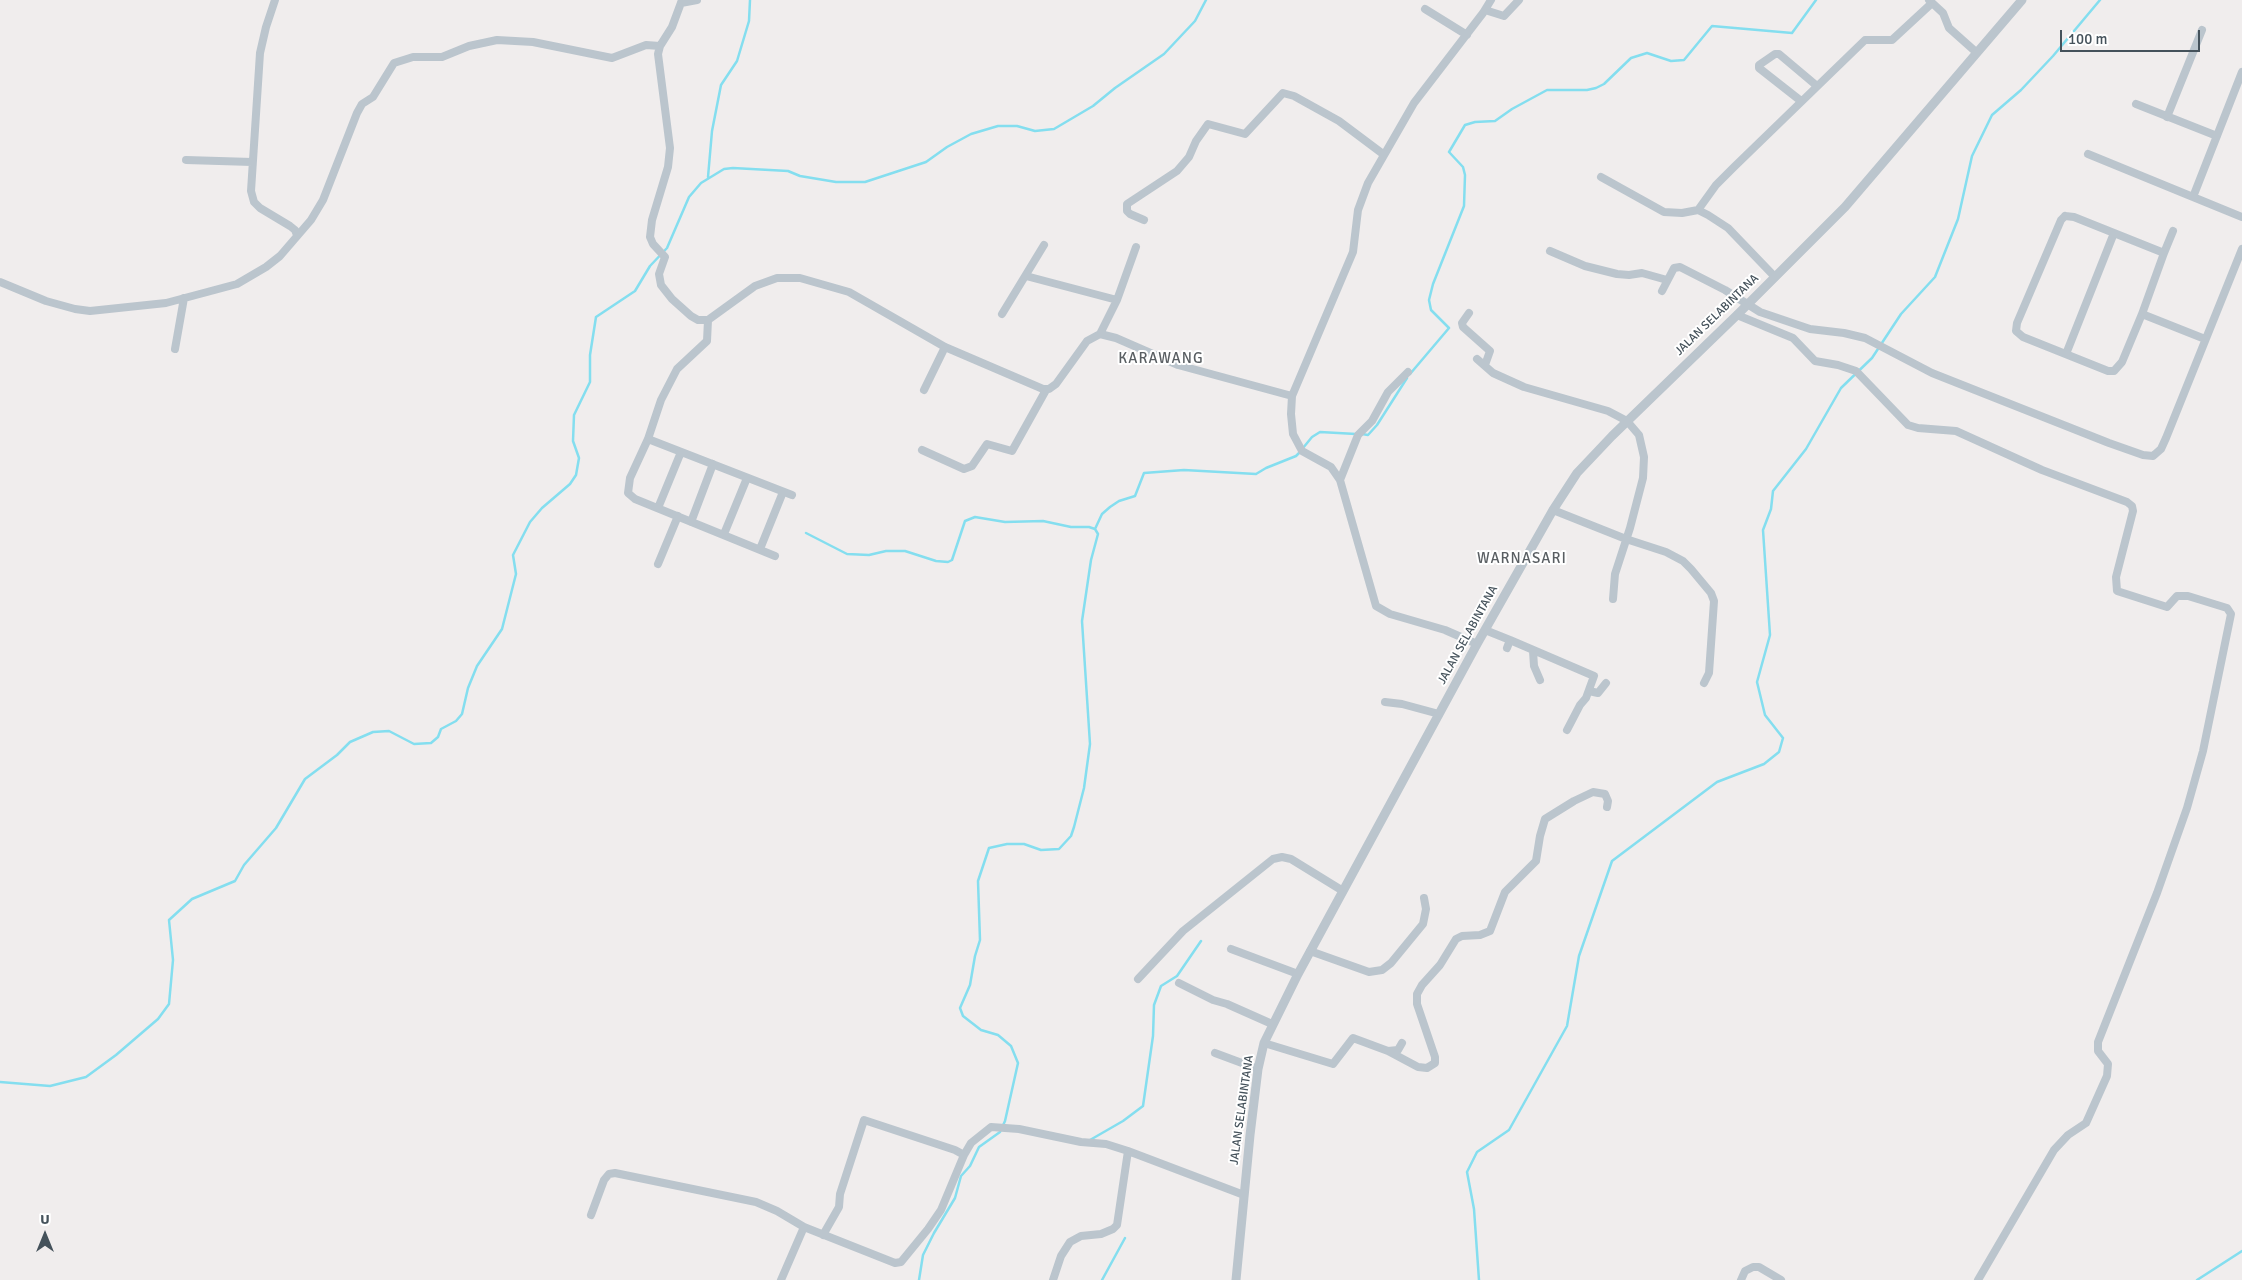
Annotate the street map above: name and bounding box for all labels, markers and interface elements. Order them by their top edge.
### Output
scale bar [2062,20,2202,52]
text: 100 m [2068,30,2108,48]
street label: JALAN SELABINTANA [1672,271,1762,359]
district label: KARAWANG [1117,350,1205,368]
district label: WARNASARI [1476,550,1568,568]
street label: JALAN SELABINTANA [1435,583,1501,687]
street label: JALAN SELABINTANA [1227,1054,1257,1166]
north arrow [20,1210,70,1260]
text: U [40,1211,50,1228]

